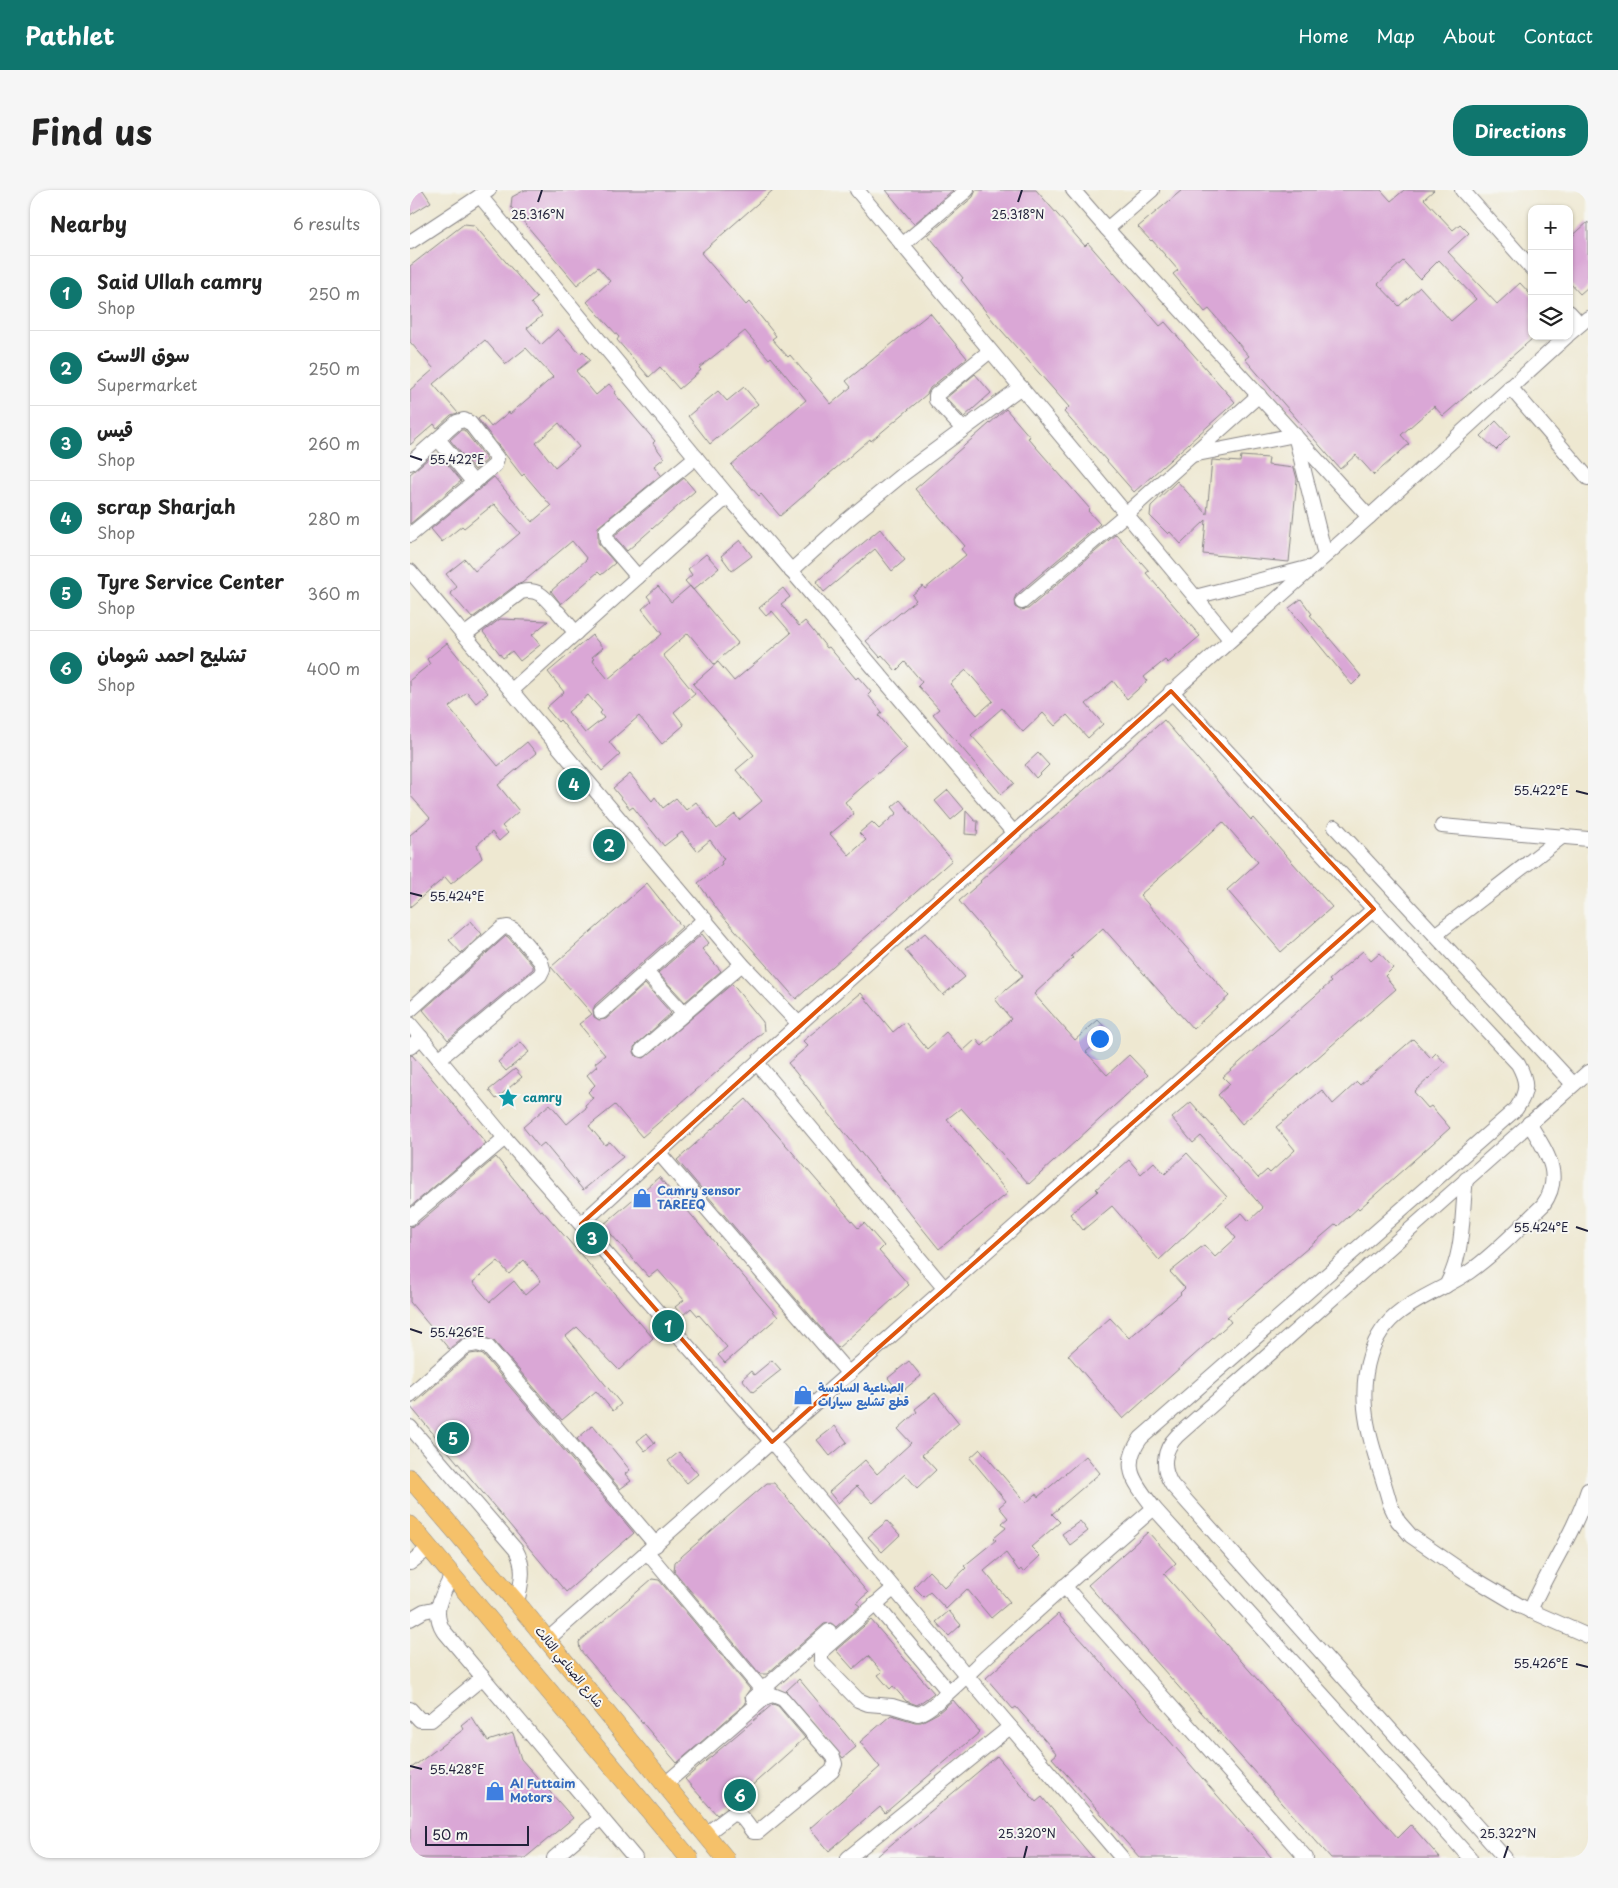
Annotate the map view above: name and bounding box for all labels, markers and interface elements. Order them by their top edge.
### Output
text: Pathlet [25,17,115,53]
text: Home [1298,22,1348,49]
text: Map [1376,22,1415,49]
text: About [1443,22,1495,49]
text: Contact [1523,22,1593,49]
text: Find us [30,104,152,157]
button: Directions [1453,105,1588,156]
text: 25.316°N [511,205,565,223]
text: 25.318°N [992,205,1044,223]
map controls [1528,205,1573,340]
button: + [1528,205,1573,250]
text: Nearby [50,207,127,239]
text: 6 results [293,211,360,235]
button: − [1528,250,1573,295]
text: Said Ullah camry [97,267,262,295]
text: 1 [62,281,70,305]
text: 250 m [309,281,360,305]
text: Shop [97,295,135,319]
button: layers [1528,295,1573,340]
text: سوق الاست [97,340,190,368]
text: 2 [60,356,72,380]
text: 250 m [309,356,360,380]
text: Supermarket [97,372,197,396]
text: قيس [97,415,133,443]
text: 3 [61,431,71,455]
text: 260 m [308,431,360,455]
text: Shop [97,447,135,471]
text: 55.422°E [430,450,485,468]
text: scrap Sharjah [97,492,236,520]
text: 4 [61,506,71,530]
text: 280 m [308,506,360,530]
text: Shop [97,520,135,544]
text: Tyre Service Center [97,567,284,595]
text: 5 [61,581,71,605]
text: 360 m [308,581,360,605]
text: Shop [97,595,135,619]
text: تشليح احمد شومان [97,640,246,668]
text: 6 [60,656,72,680]
text: 400 m [307,656,360,680]
text: Shop [97,672,135,696]
pin: 4 [558,765,590,803]
text: 55.422°E [1514,781,1569,799]
pin: 2 [593,826,625,864]
text: 55.424°E [430,887,484,905]
your location [1087,1026,1113,1052]
place icon: camry [497,1087,519,1109]
place label: camry [523,1088,562,1106]
place label: Camry sensor TAREEQ [657,1181,741,1213]
shop icon: Camry sensor TAREEQ [631,1187,653,1209]
text: 55.424°E [1514,1218,1568,1236]
pin: 3 [576,1219,608,1257]
pin: 1 [652,1307,684,1345]
text: 55.426°E [429,1323,485,1341]
place label: الصناعية السادسة قطع تشليع سيارات [818,1378,909,1411]
shop icon: الصناعية السادسة قطع تشليع سيارات [792,1384,814,1406]
pin: 5 [437,1419,469,1457]
street label: شارع الصناعي الثالث [529,1622,608,1713]
text: 55.426°E [1513,1654,1569,1672]
text: 55.428°E [430,1760,484,1778]
place label: Al Futtaim Motors [510,1774,575,1806]
pin: 6 [724,1776,756,1814]
shop icon: Al Futtaim Motors [484,1780,506,1802]
scale bar [425,1823,529,1846]
text: 50 m [432,1824,468,1845]
text: 25.320°N [998,1824,1056,1842]
text: 25.322°N [1480,1824,1536,1842]

